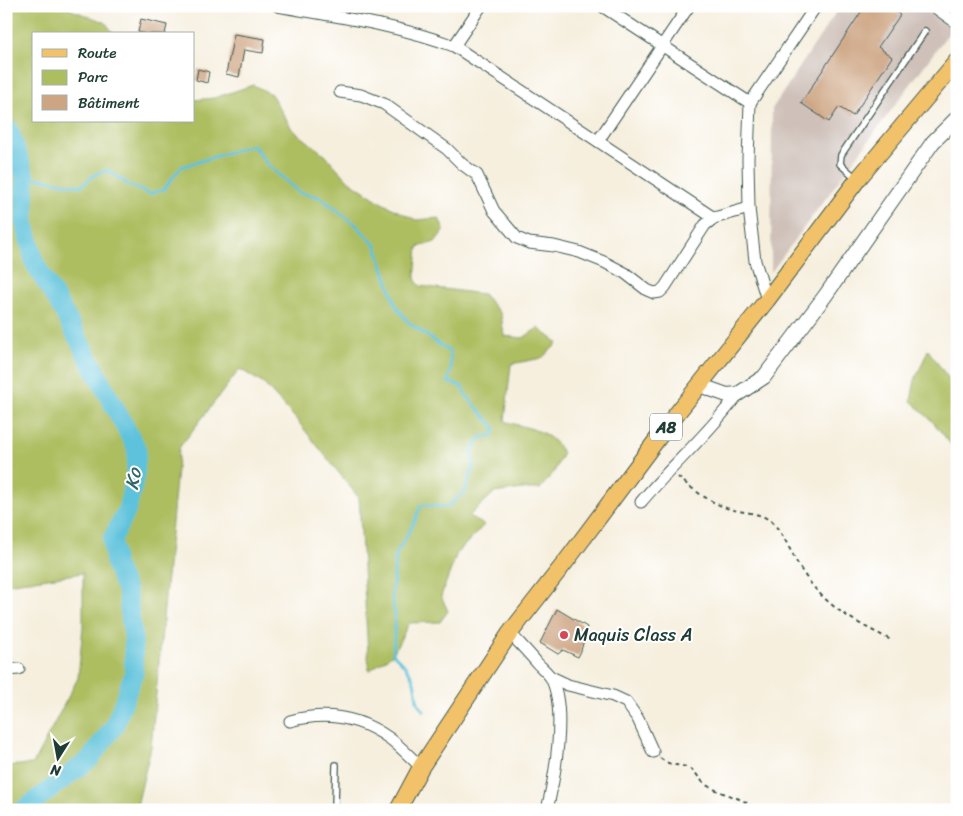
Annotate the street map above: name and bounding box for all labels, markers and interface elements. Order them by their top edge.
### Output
legend [32,32,195,122]
text: Route [78,40,117,66]
text: Parc [78,64,108,90]
text: Bâtiment [78,90,140,116]
road number: A8 [650,414,682,441]
water label: Ko [115,463,151,492]
place label: Maquis Class A [574,619,693,651]
marker: Maquis Class A [558,629,570,641]
north arrow [32,734,82,784]
text: N [48,757,64,784]

